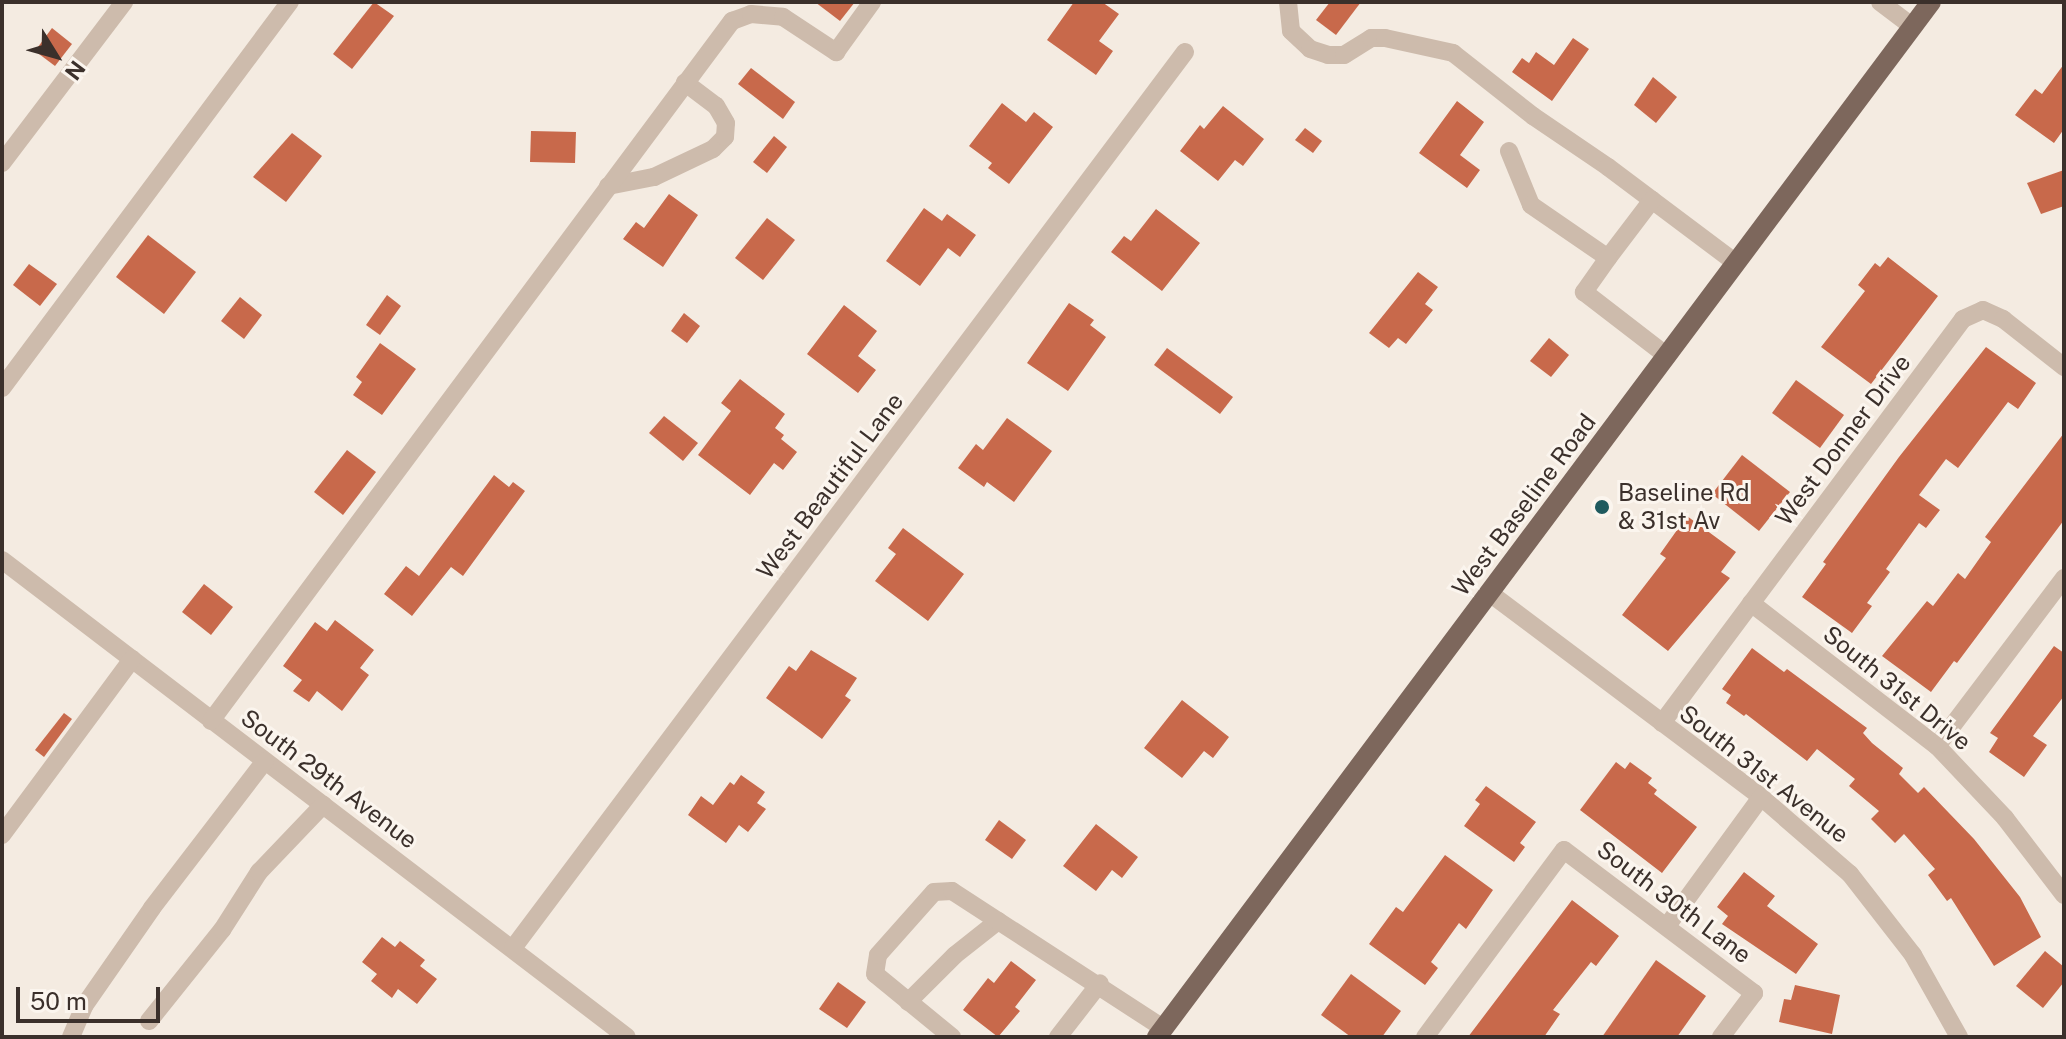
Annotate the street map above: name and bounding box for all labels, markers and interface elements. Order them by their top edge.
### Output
north arrow [16,16,96,96]
text: N [60,56,91,85]
street label: West Donner Drive [1769,349,1917,531]
street label: West Beautiful Lane [751,387,909,585]
street label: West Baseline Road [1446,408,1602,602]
place label: Baseline Rd & 31st Av [1618,479,1750,535]
marker: Baseline Rd & 31st Av [1593,498,1611,516]
street label: South 31st Drive [1817,620,1977,756]
street label: South 31st Avenue [1674,699,1854,849]
street label: South 29th Avenue [235,703,423,855]
street label: South 30th Lane [1591,835,1757,969]
scale bar [20,971,164,1021]
text: 50 m [30,987,87,1015]

